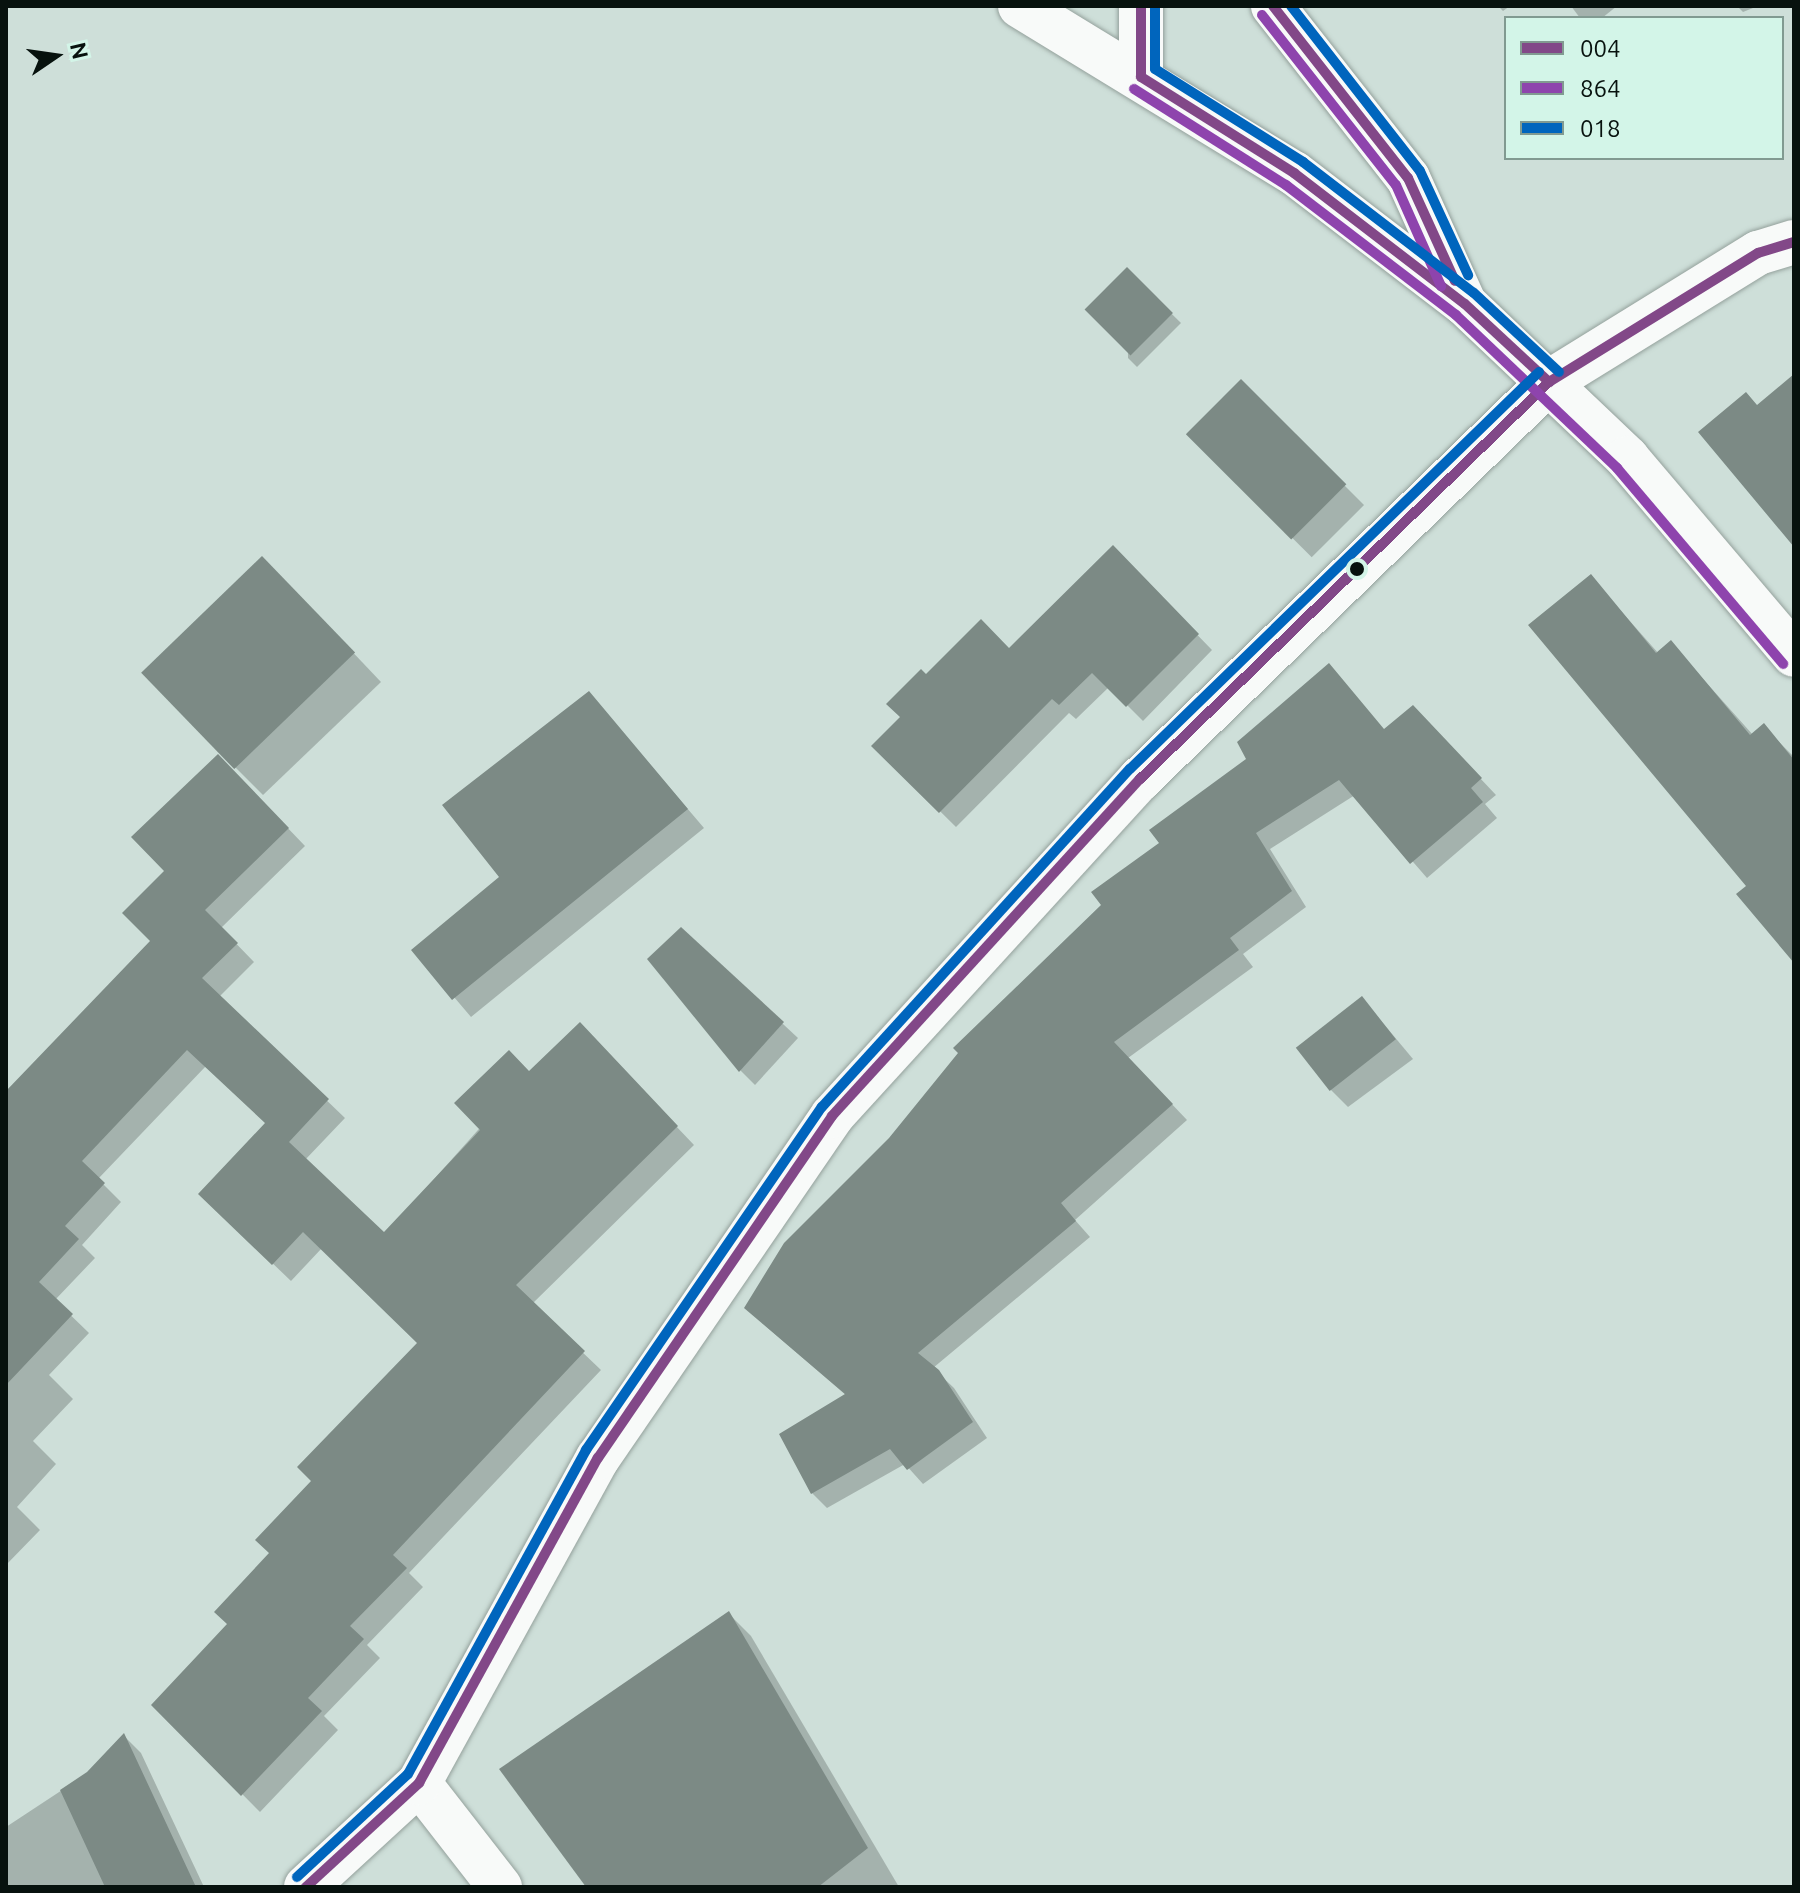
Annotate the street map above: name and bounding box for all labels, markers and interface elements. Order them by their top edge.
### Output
north arrow [16,16,96,96]
legend [1504,16,1784,160]
text: 004 [1580,35,1621,62]
text: N [66,40,94,61]
text: 864 [1580,75,1621,102]
text: 018 [1580,115,1621,142]
unlabelled marker [1349,561,1365,577]

